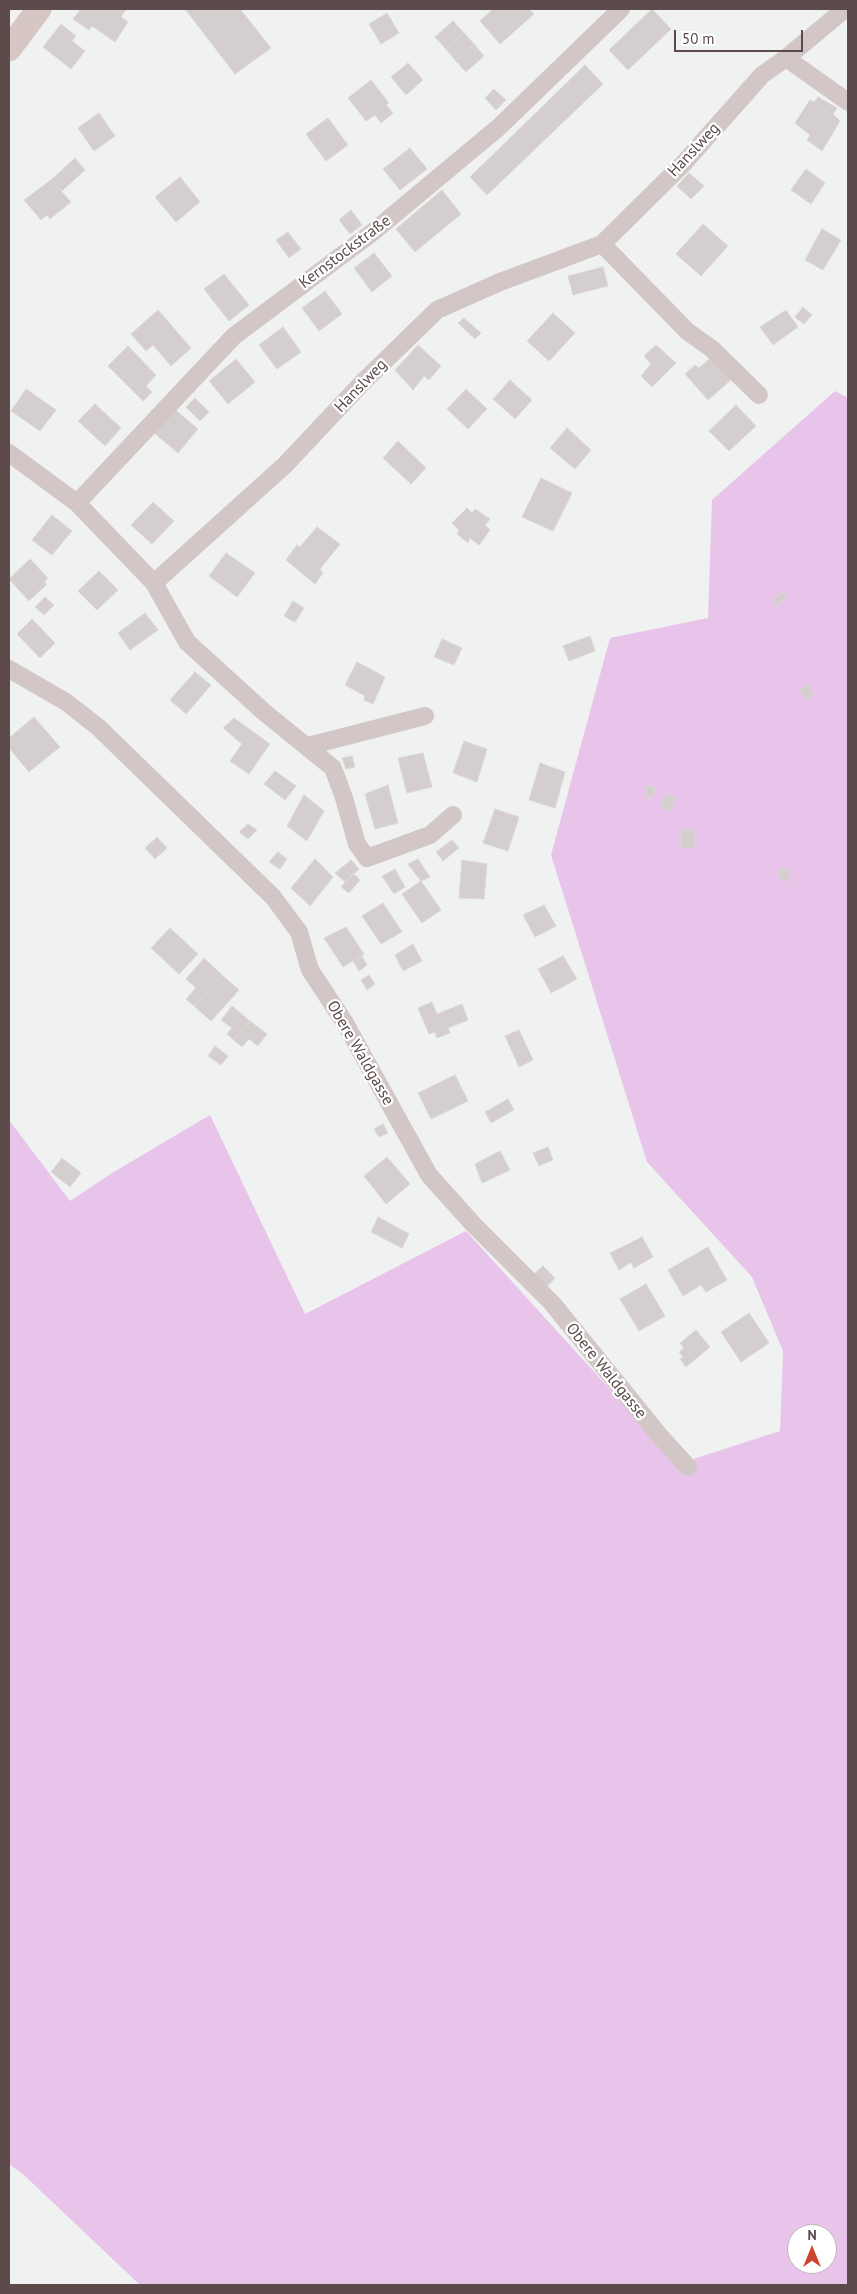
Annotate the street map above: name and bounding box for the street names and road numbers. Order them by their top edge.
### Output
street label: Hanslweg [664,119,724,181]
street label: Kernstockstraße [295,211,395,293]
street label: Hanslweg [331,355,391,417]
street label: Obere Waldgasse [322,997,398,1109]
street label: Obere Waldgasse [562,1319,650,1423]

